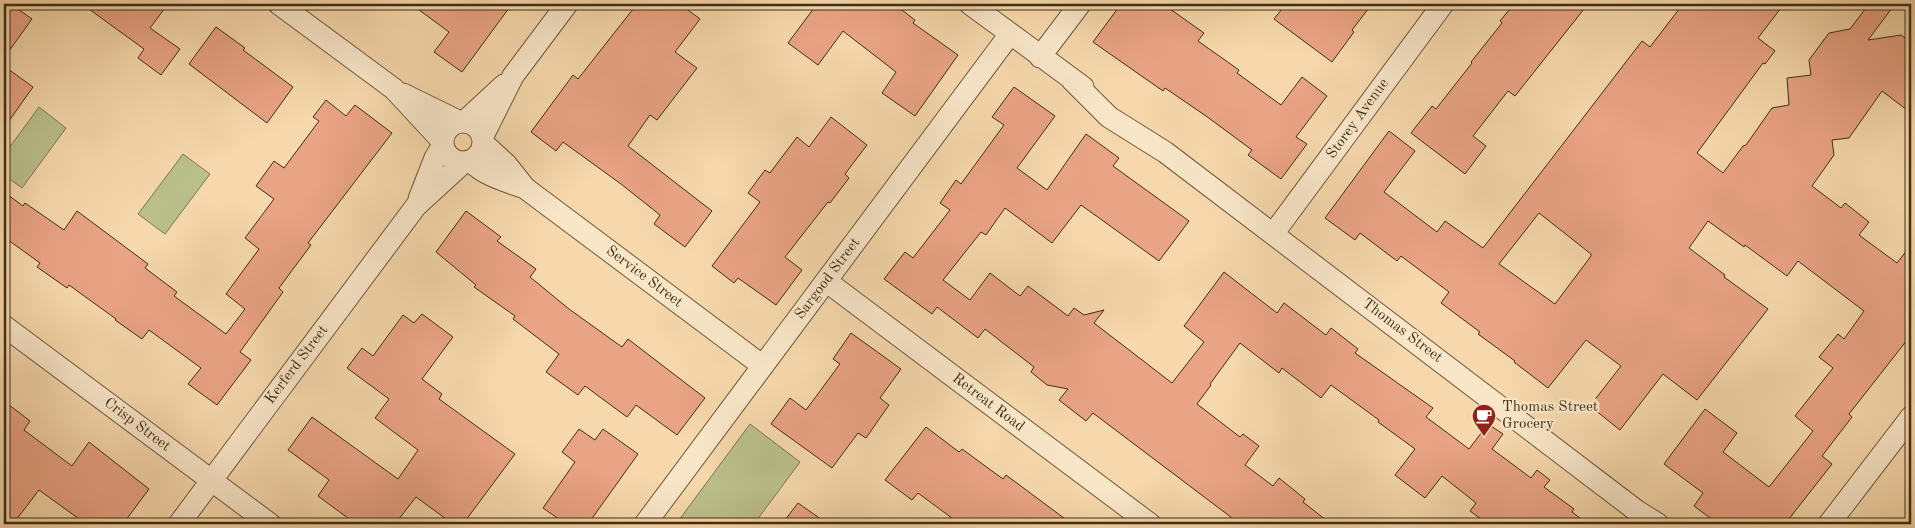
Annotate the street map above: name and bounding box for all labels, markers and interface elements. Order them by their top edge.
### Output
street label: Storey Avenue [1324,76,1392,162]
street label: Sargood Street [793,236,863,322]
street label: Service Street [603,243,685,311]
street label: Thomas Street [1359,296,1445,366]
street label: Kerferd Street [263,323,331,407]
street label: Retreat Road [949,371,1027,435]
street label: Crisp Street [101,395,173,455]
place label: Thomas Street Grocery [1502,400,1598,432]
cafe icon: Thomas Street Grocery [1471,403,1497,437]

